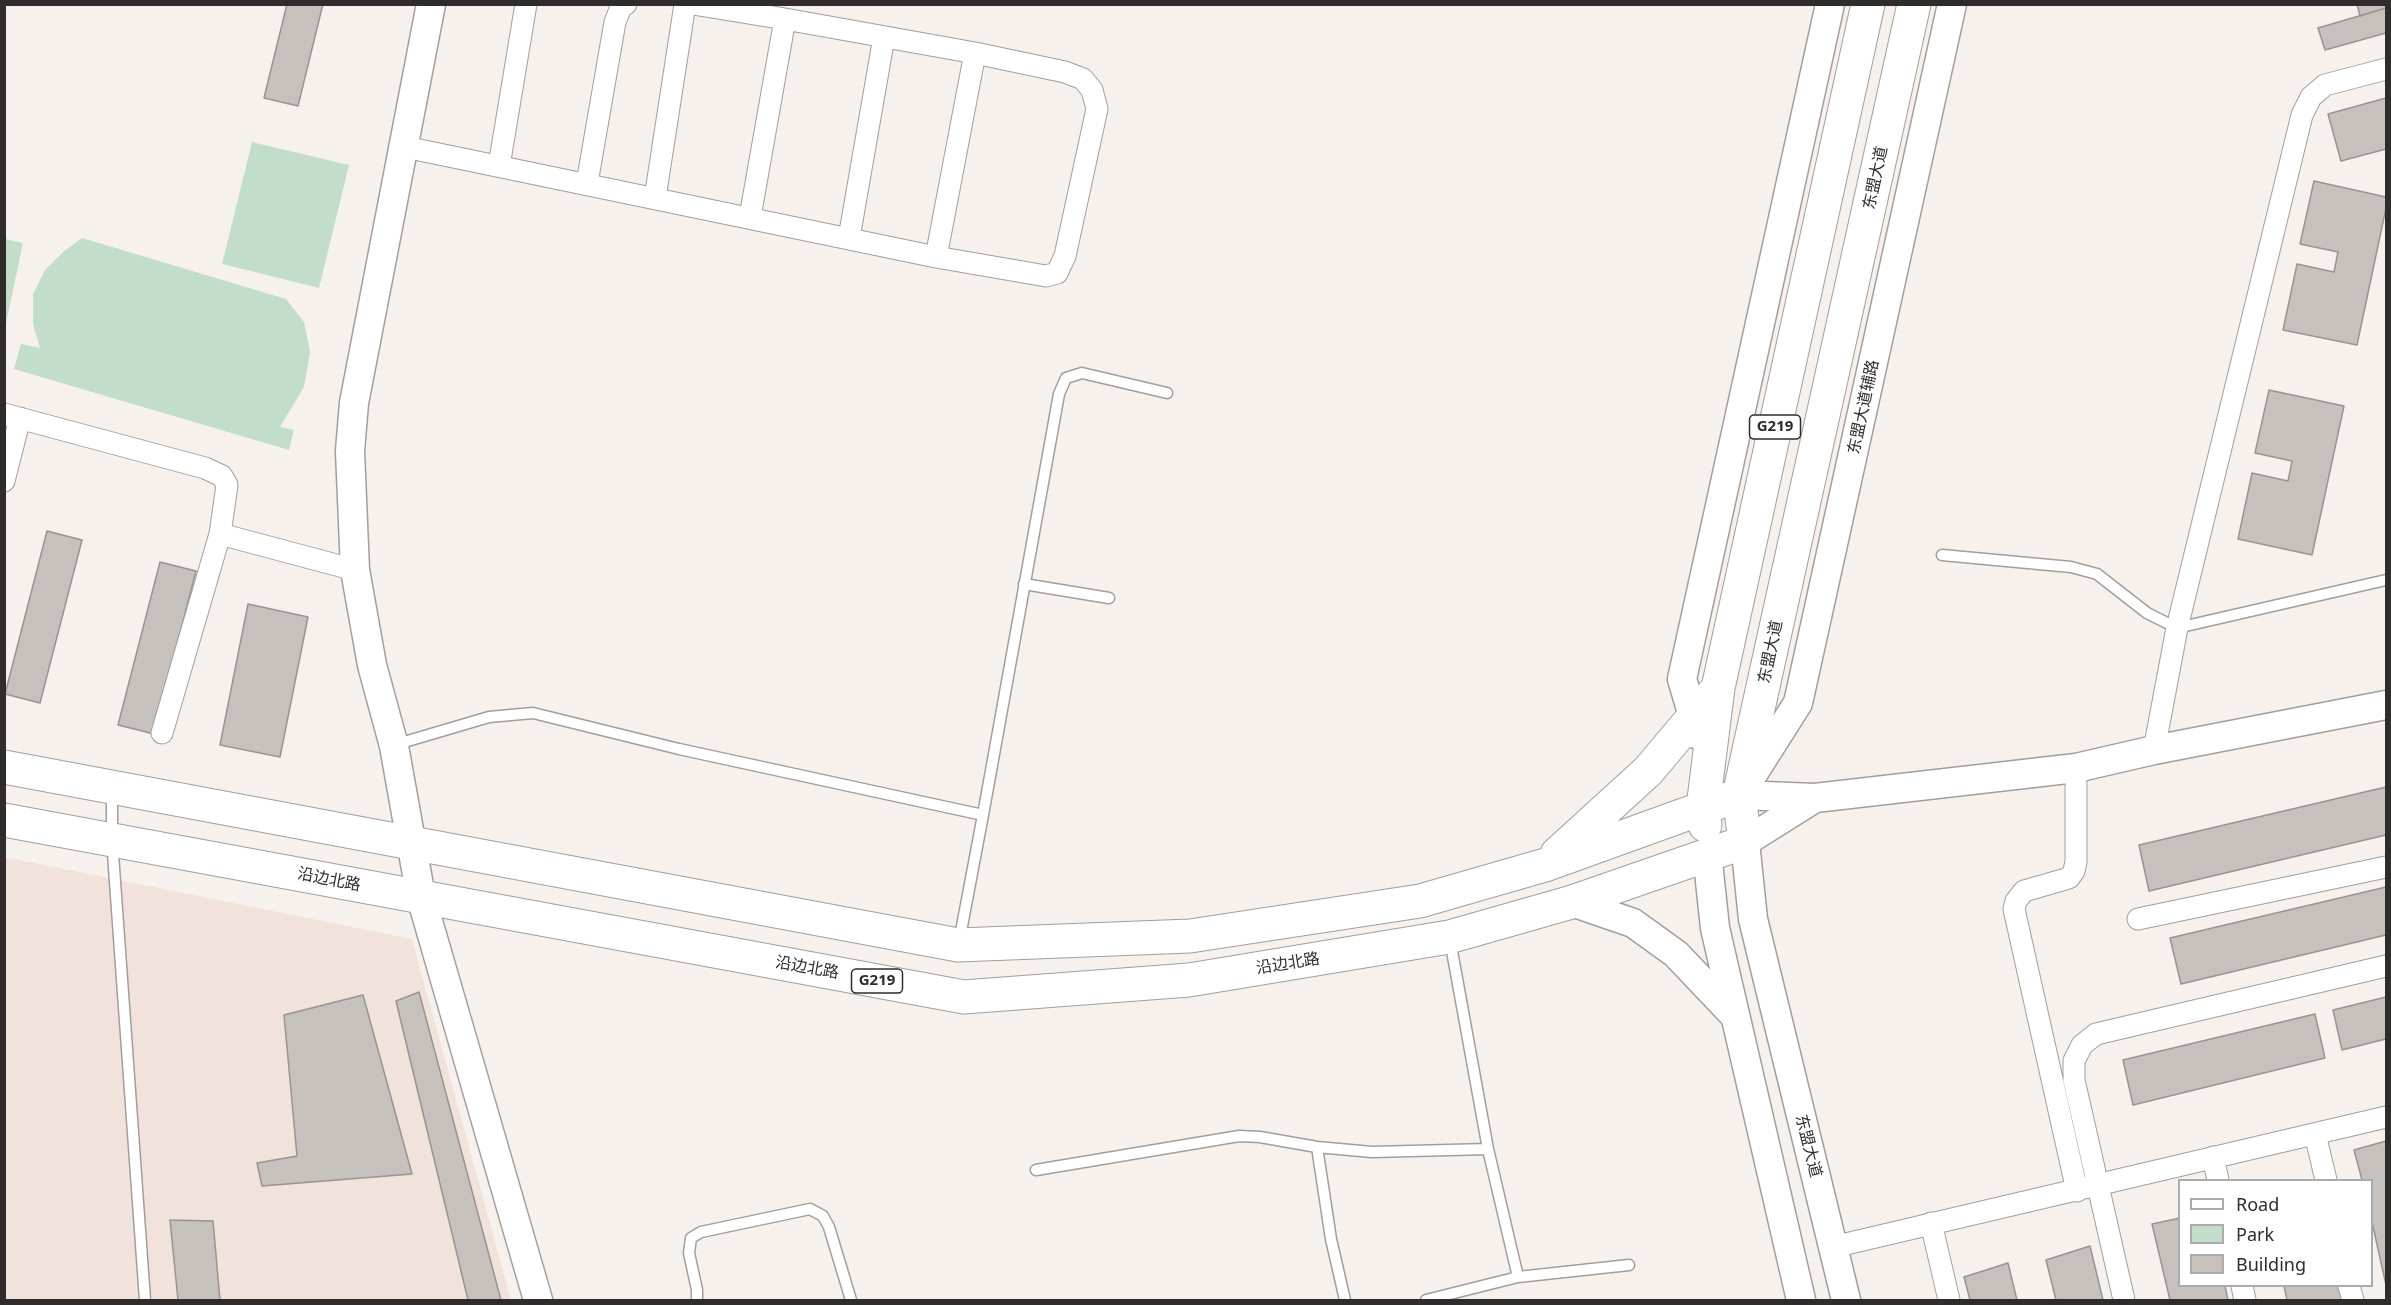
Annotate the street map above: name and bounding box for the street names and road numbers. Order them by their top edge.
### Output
street label: 东盟大道 [1860,145,1892,211]
street label: 东盟大道辅路 [1845,358,1883,456]
road number: G219 [1750,415,1800,439]
street label: 东盟大道 [1755,619,1787,685]
street label: 沿边北路 [296,864,362,896]
street label: 沿边北路 [1255,950,1321,978]
street label: 沿边北路 [774,953,840,983]
road number: G219 [852,969,902,993]
street label: 东盟大道 [1791,1113,1825,1179]

